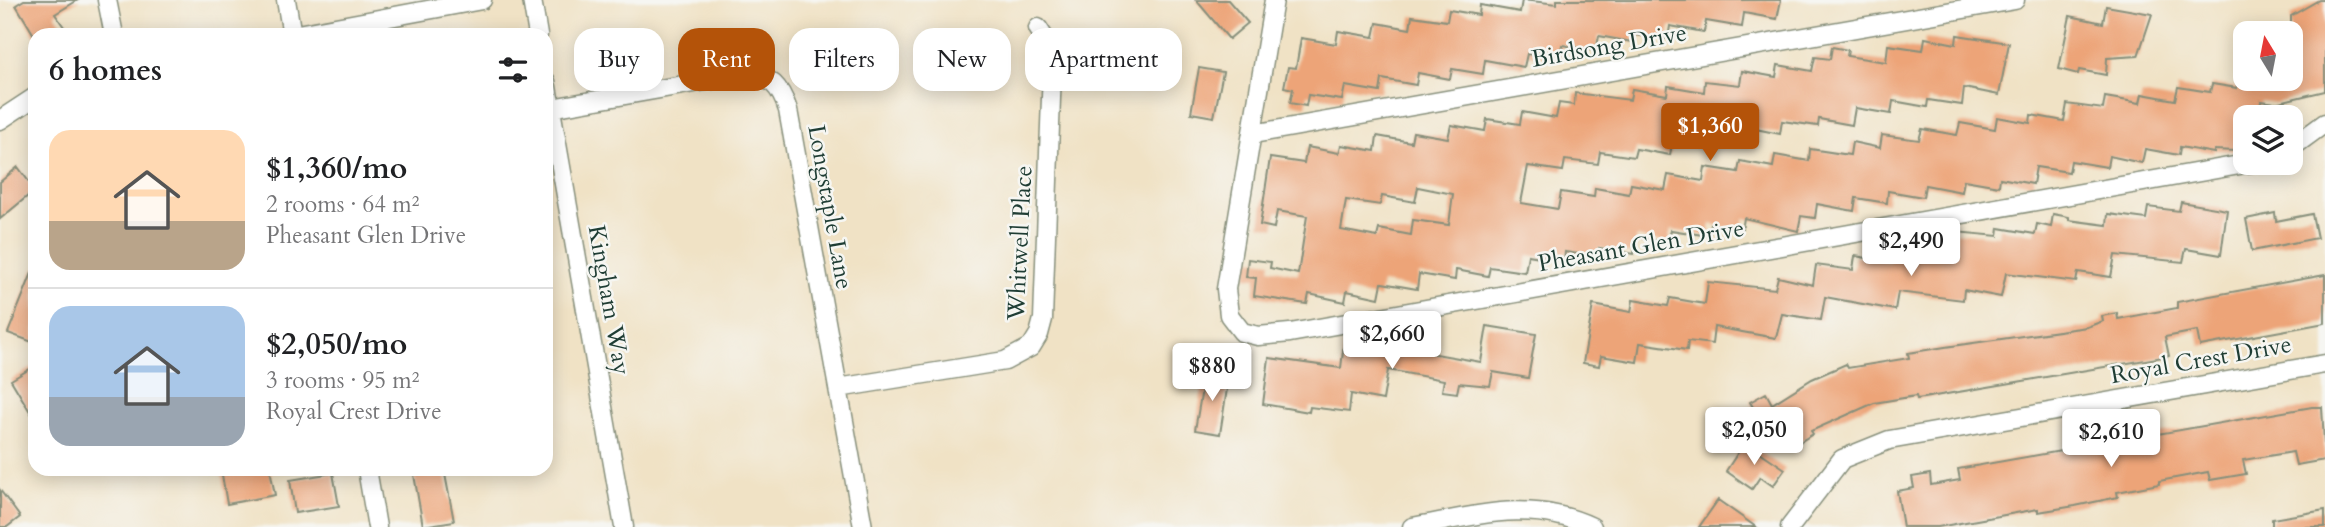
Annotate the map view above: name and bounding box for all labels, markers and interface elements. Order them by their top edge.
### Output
street label: Birdsong Drive [1529,16,1689,76]
north arrow [2233,21,2303,91]
map controls [2233,21,2303,175]
chip: Buy [574,28,664,91]
chip: Rent [678,28,775,91]
chip: Filters [789,28,899,91]
chip: New [913,28,1011,91]
chip: Apartment [1025,28,1182,91]
text: 6 homes [49,50,162,91]
icon: filters [494,51,532,89]
pin: $1,360 [1653,104,1767,163]
button: layers [2233,105,2303,175]
text: $1,360 [1677,110,1743,141]
street label: Longstaple Lane [799,122,861,292]
text: $1,360/mo [266,148,407,189]
icon: home [105,158,189,242]
street label: Whitwell Place [999,165,1041,322]
text: 2 rooms · 64 m² [266,189,419,220]
street label: Pheasant Glen Drive [1535,212,1747,280]
pin: $2,490 [1854,218,1968,278]
text: Pheasant Glen Drive [266,220,466,251]
street label: Kingham Way [580,223,638,378]
text: $2,490 [1878,225,1944,256]
pin: $2,660 [1335,312,1449,371]
text: $2,660 [1359,318,1425,349]
text: $2,050/mo [266,324,407,365]
street label: Royal Crest Drive [2108,328,2294,392]
icon: home [105,334,189,418]
pin: $880 [1171,344,1253,403]
text: $880 [1188,350,1236,381]
text: 3 rooms · 95 m² [266,365,419,396]
text: Royal Crest Drive [266,396,442,427]
pin: $2,050 [1697,407,1811,467]
pin: $2,610 [2054,410,2168,469]
text: $2,050 [1721,414,1787,445]
text: $2,610 [2078,416,2144,447]

